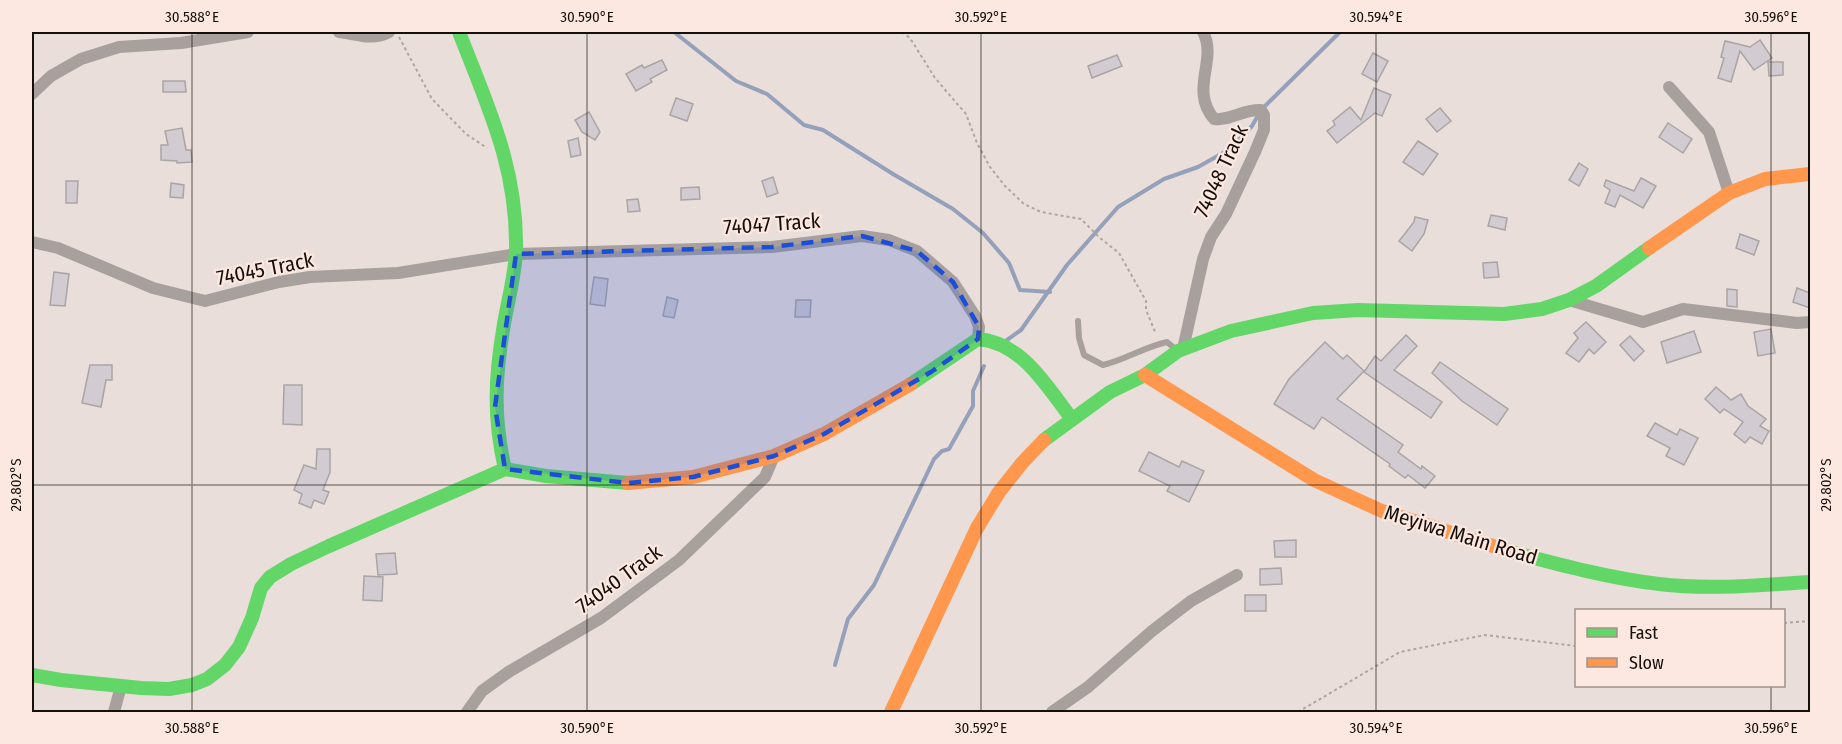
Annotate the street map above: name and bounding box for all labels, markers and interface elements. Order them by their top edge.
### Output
text: 30.588°E [165,8,219,26]
text: 30.590°E [560,8,614,26]
text: 30.592°E [955,8,1007,26]
text: 30.594°E [1349,8,1403,26]
text: 30.596°E [1744,8,1798,26]
street label: 74048 Track [1188,120,1254,222]
street label: 74047 Track [723,208,821,240]
street label: 74045 Track [214,247,316,291]
text: 29.802°S [7,458,25,512]
text: 29.802°S [1817,458,1835,512]
street label: Meyiwa Main Road [1381,499,1541,571]
street label: 74040 Track [571,539,667,619]
legend [1575,609,1785,687]
text: Fast [1629,622,1658,644]
text: Slow [1629,652,1664,674]
text: 30.588°E [165,719,219,737]
text: 30.590°E [560,719,614,737]
text: 30.592°E [955,719,1007,737]
text: 30.594°E [1349,719,1403,737]
text: 30.596°E [1744,719,1798,737]

